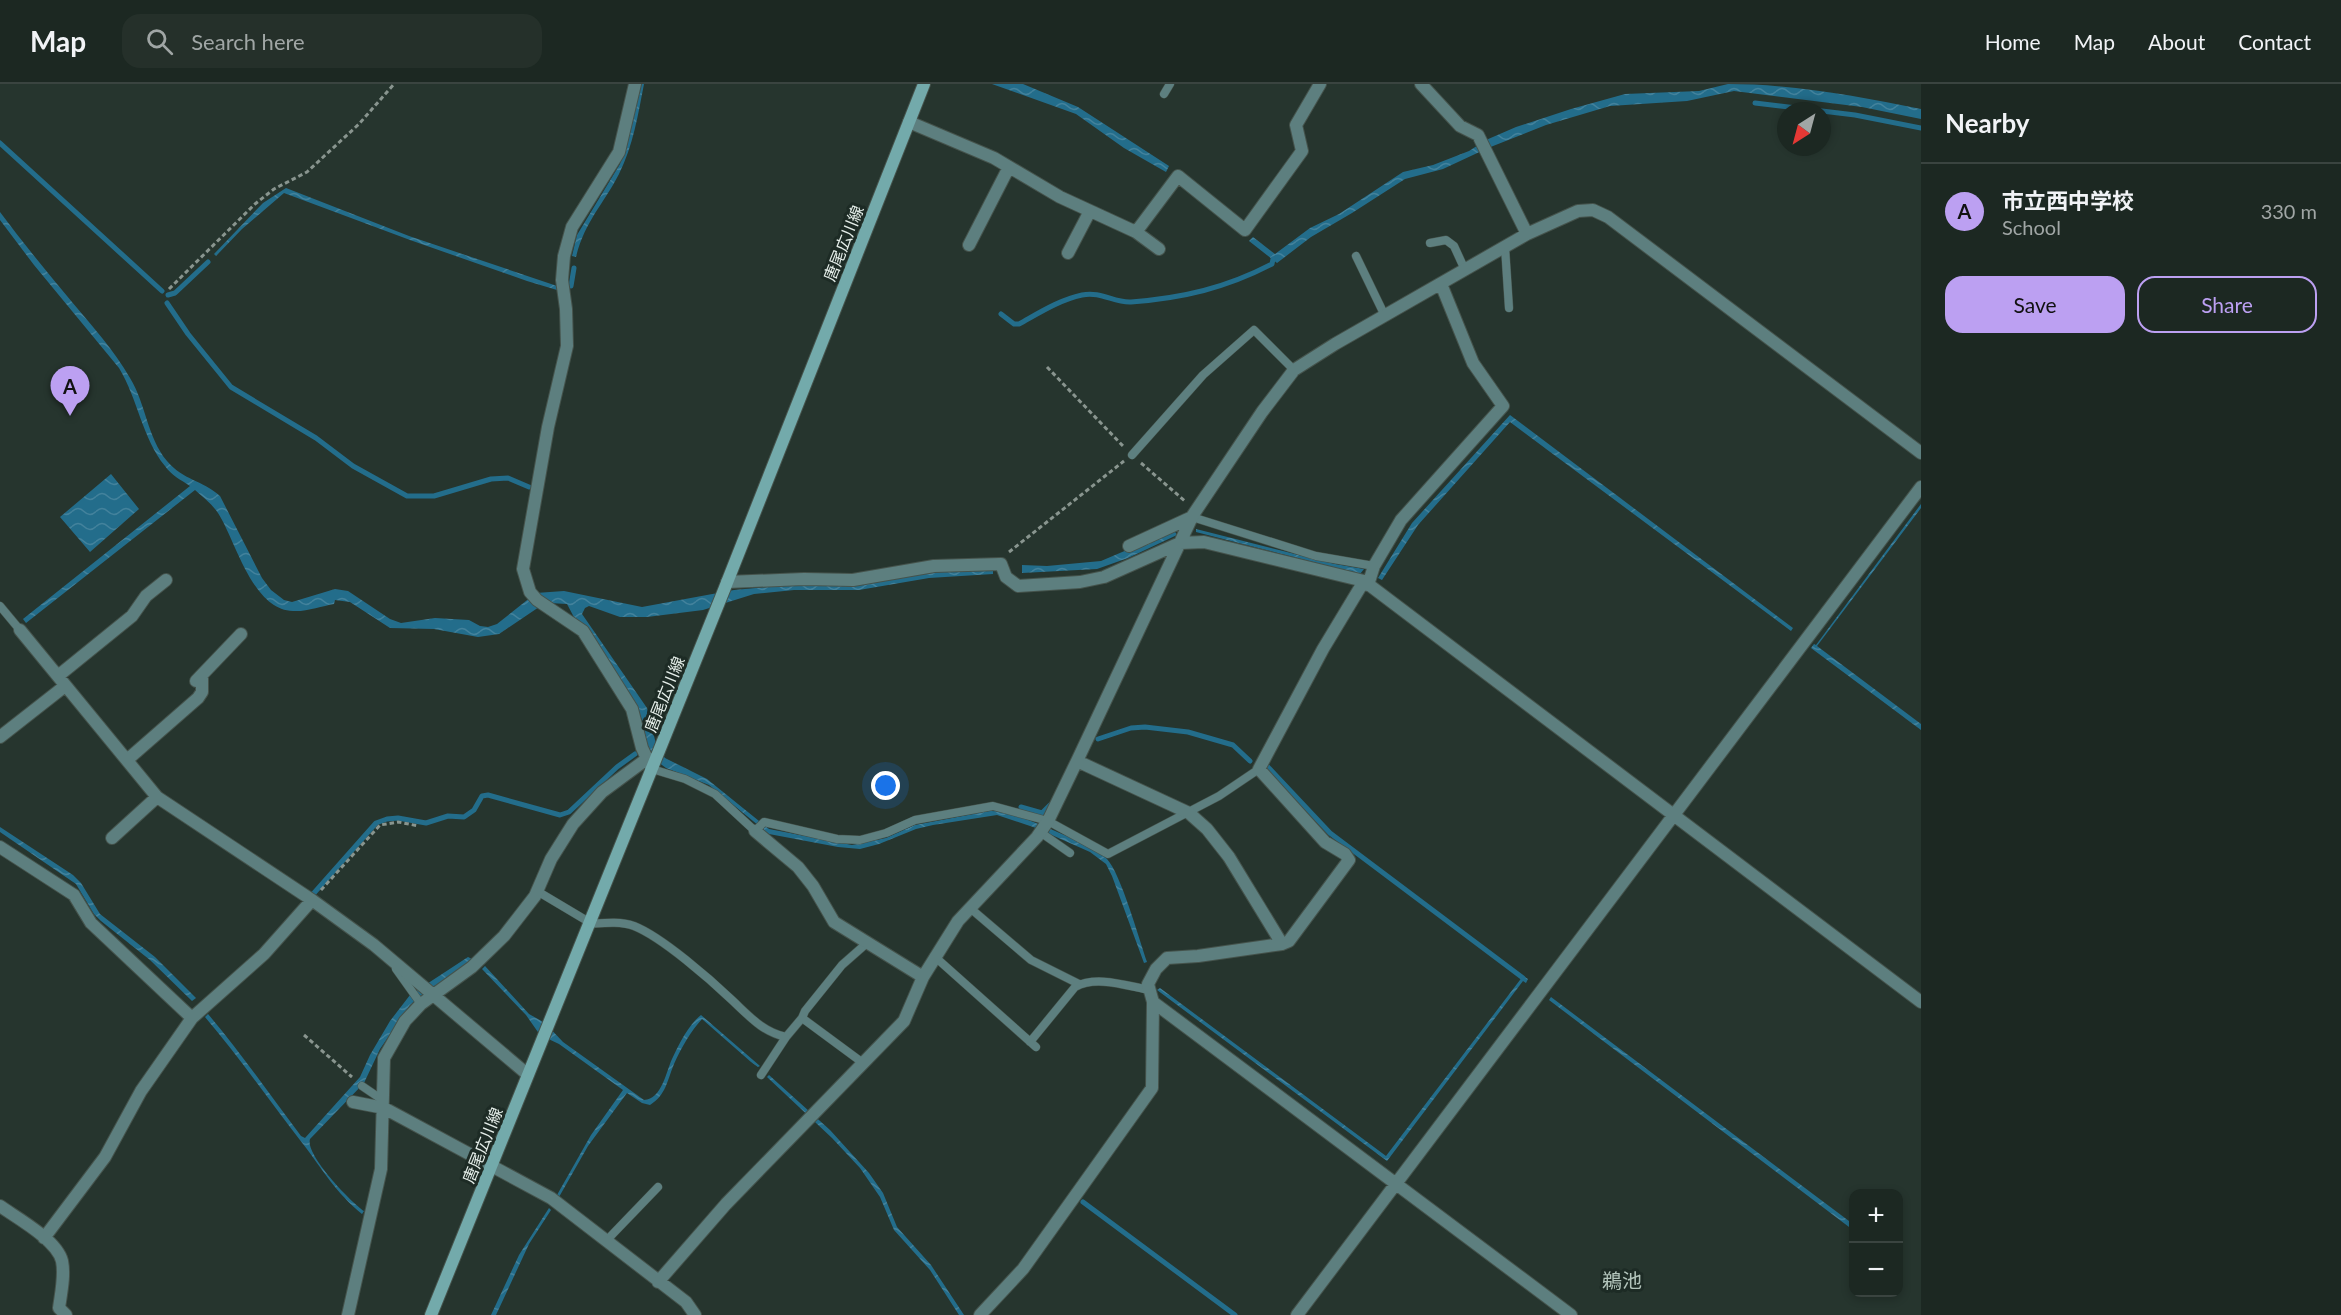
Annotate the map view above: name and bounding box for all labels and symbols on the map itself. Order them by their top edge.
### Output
north arrow [1777,102,1831,156]
street label: 唐尾広川線 [819,202,867,284]
pin: A [50,366,90,416]
street label: 唐尾広川線 [640,653,688,735]
your location [871,771,900,800]
street label: 唐尾広川線 [458,1104,506,1186]
district label: 鵜池 [1602,1268,1642,1292]

